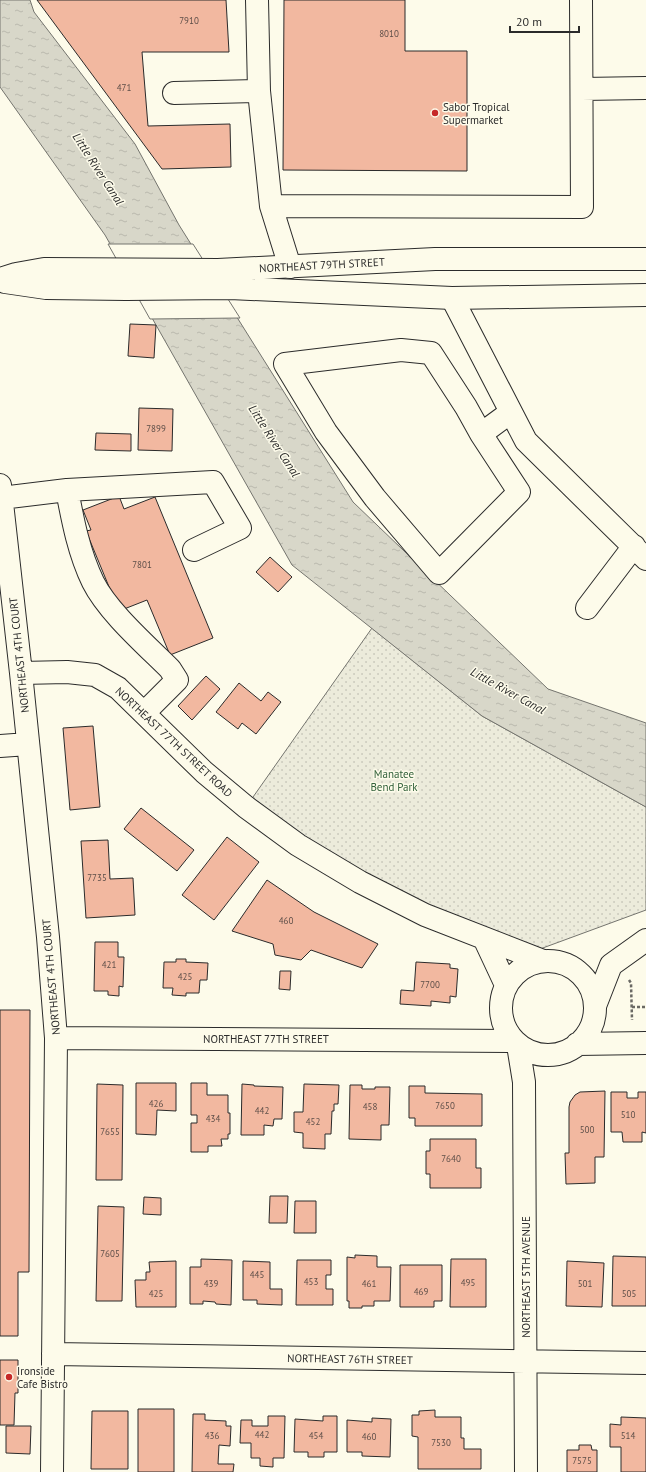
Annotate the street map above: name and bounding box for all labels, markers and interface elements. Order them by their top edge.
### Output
scale bar [510,8,579,34]
text: 20 m [516,14,542,29]
house number: 7910 [179,15,199,26]
house number: 8010 [379,28,399,39]
house number: 471 [117,82,131,93]
place label: Sabor Tropical Supermarket [443,100,510,127]
marker: Sabor Tropical Supermarket [430,108,440,118]
water label: Little River Canal [69,130,128,208]
street label: NORTHEAST 79TH STREET [259,255,385,275]
water label: Little River Canal [245,402,304,480]
house number: 7899 [146,423,166,434]
house number: 7801 [132,559,152,570]
street label: NORTHEAST 4TH COURT [6,597,32,713]
water label: Little River Canal [468,664,549,718]
street label: NORTHEAST 77TH STREET ROAD [112,684,236,800]
park label: Manatee Bend Park [370,767,418,794]
house number: 7735 [87,872,107,883]
house number: 460 [279,915,293,926]
street label: NORTHEAST 4TH COURT [39,919,63,1035]
house number: 421 [102,959,116,970]
house number: 425 [178,971,192,982]
house number: 7700 [420,979,440,990]
street label: NORTHEAST 77TH STREET [203,1032,329,1046]
house number: 426 [149,1098,163,1109]
house number: 7650 [435,1100,455,1111]
house number: 458 [363,1101,377,1112]
house number: 442 [255,1105,269,1116]
house number: 510 [621,1109,635,1120]
house number: 434 [206,1113,220,1124]
house number: 452 [306,1116,320,1127]
house number: 500 [580,1124,594,1135]
house number: 7655 [100,1126,120,1137]
house number: 7640 [441,1153,461,1164]
street label: NORTHEAST 5TH AVENUE [519,1216,533,1338]
house number: 7605 [100,1248,120,1259]
house number: 445 [250,1269,264,1280]
house number: 453 [304,1276,318,1287]
house number: 495 [461,1277,475,1288]
house number: 439 [204,1278,218,1289]
house number: 461 [362,1278,376,1289]
house number: 501 [578,1278,592,1289]
house number: 469 [414,1286,428,1297]
house number: 425 [149,1288,163,1299]
house number: 505 [622,1288,636,1299]
street label: NORTHEAST 76TH STREET [287,1351,413,1367]
place label: Ironside Cafe Bistro [17,1364,68,1391]
marker: Ironside Cafe Bistro [4,1372,14,1382]
house number: 442 [255,1429,269,1440]
house number: 436 [205,1430,219,1441]
house number: 454 [309,1430,323,1441]
house number: 514 [621,1430,635,1441]
house number: 460 [362,1431,376,1442]
house number: 7530 [431,1437,451,1448]
house number: 7575 [572,1455,592,1466]

